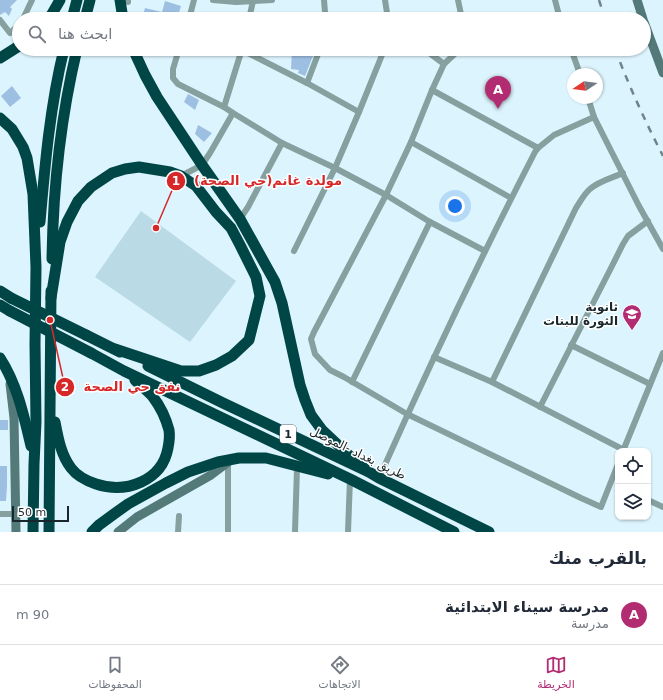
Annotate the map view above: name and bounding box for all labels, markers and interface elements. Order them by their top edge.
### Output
search box [12,12,651,56]
icon: search [26,23,48,45]
text: ابحث هنا [58,25,113,43]
north arrow [567,68,603,104]
pin: A [485,76,511,109]
callout: مولدة غانم(حي الصحة) [166,168,350,193]
text: مولدة غانم(حي الصحة) [194,173,342,188]
text: 1 [172,174,180,188]
your location [445,196,465,216]
place label: ثانوية الثورة للبنات [543,300,618,329]
school or university icon: ثانوية الثورة للبنات [621,303,643,331]
callout: نفق حي الصحة [55,374,188,399]
text: نفق حي الصحة [84,379,180,394]
text: 2 [61,380,69,394]
street label: طريق بغداد -الموصل [307,424,408,483]
road number: 1 [280,425,296,443]
map controls [615,448,651,520]
button: locate [615,448,651,484]
button: layers [615,484,651,520]
scale bar [12,504,69,523]
text: 50 m [18,506,46,519]
text: بالقرب منك [549,548,647,568]
text: مدرسة سيناء الابتدائية [445,598,609,616]
text: 90 m [16,607,49,622]
text: A [629,607,639,622]
text: مدرسة [571,616,609,631]
tab: المحفوظات [88,654,142,691]
tab: الاتجاهات [318,654,361,691]
tab: الخريطة [537,654,575,691]

